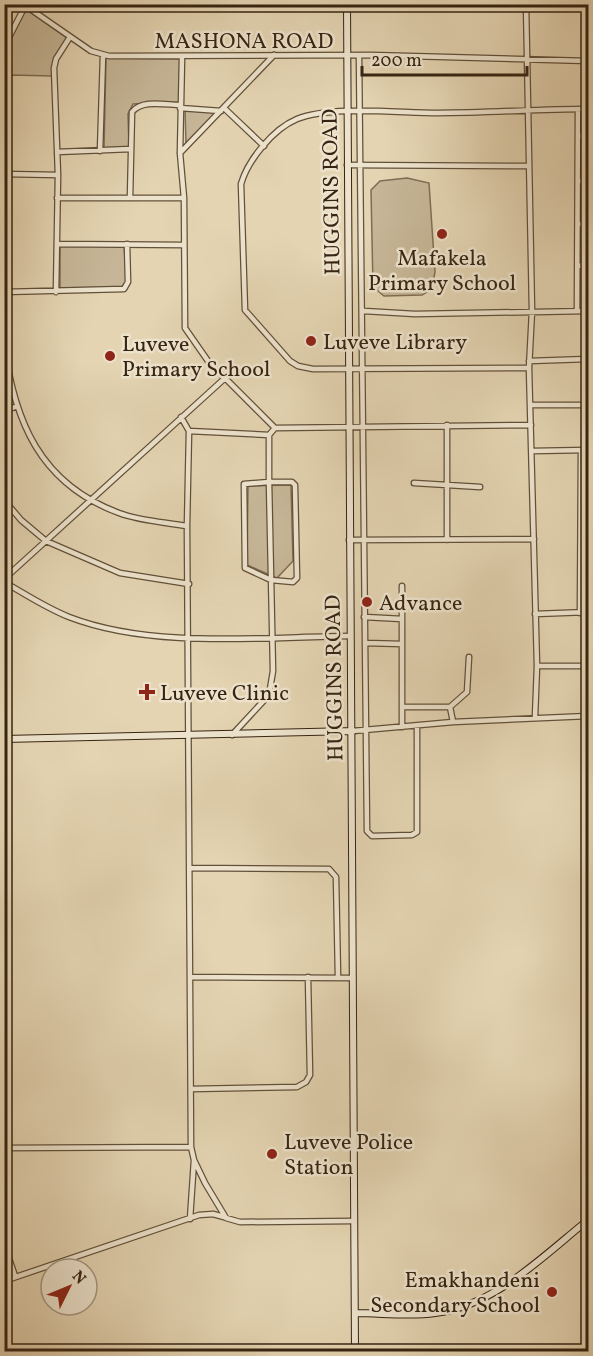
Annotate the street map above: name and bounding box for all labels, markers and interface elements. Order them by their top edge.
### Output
street label: MASHONA ROAD [155,27,333,58]
scale bar [362,39,527,77]
text: 200 m [371,49,422,74]
street label: HUGGINS ROAD [316,108,349,275]
marker: Mafakela Primary School [435,227,449,241]
place label: Mafakela Primary School [368,244,516,300]
place label: Luveve Library [323,328,467,359]
place label: Luveve Primary School [122,330,270,386]
marker: Luveve Library [304,334,318,348]
marker: Luveve Primary School [103,349,117,363]
place label: Advance [379,589,462,620]
street label: HUGGINS ROAD [319,594,352,761]
marker: Advance [360,595,374,609]
place label: Luveve Clinic [160,679,289,710]
marker: Luveve Clinic [138,683,156,701]
place label: Luveve Police Station [284,1128,413,1184]
marker: Luveve Police Station [265,1147,279,1161]
north arrow [39,1257,99,1317]
text: N [66,1266,91,1290]
place label: Emakhandeni Secondary School [370,1266,540,1322]
marker: Emakhandeni Secondary School [545,1285,559,1299]

